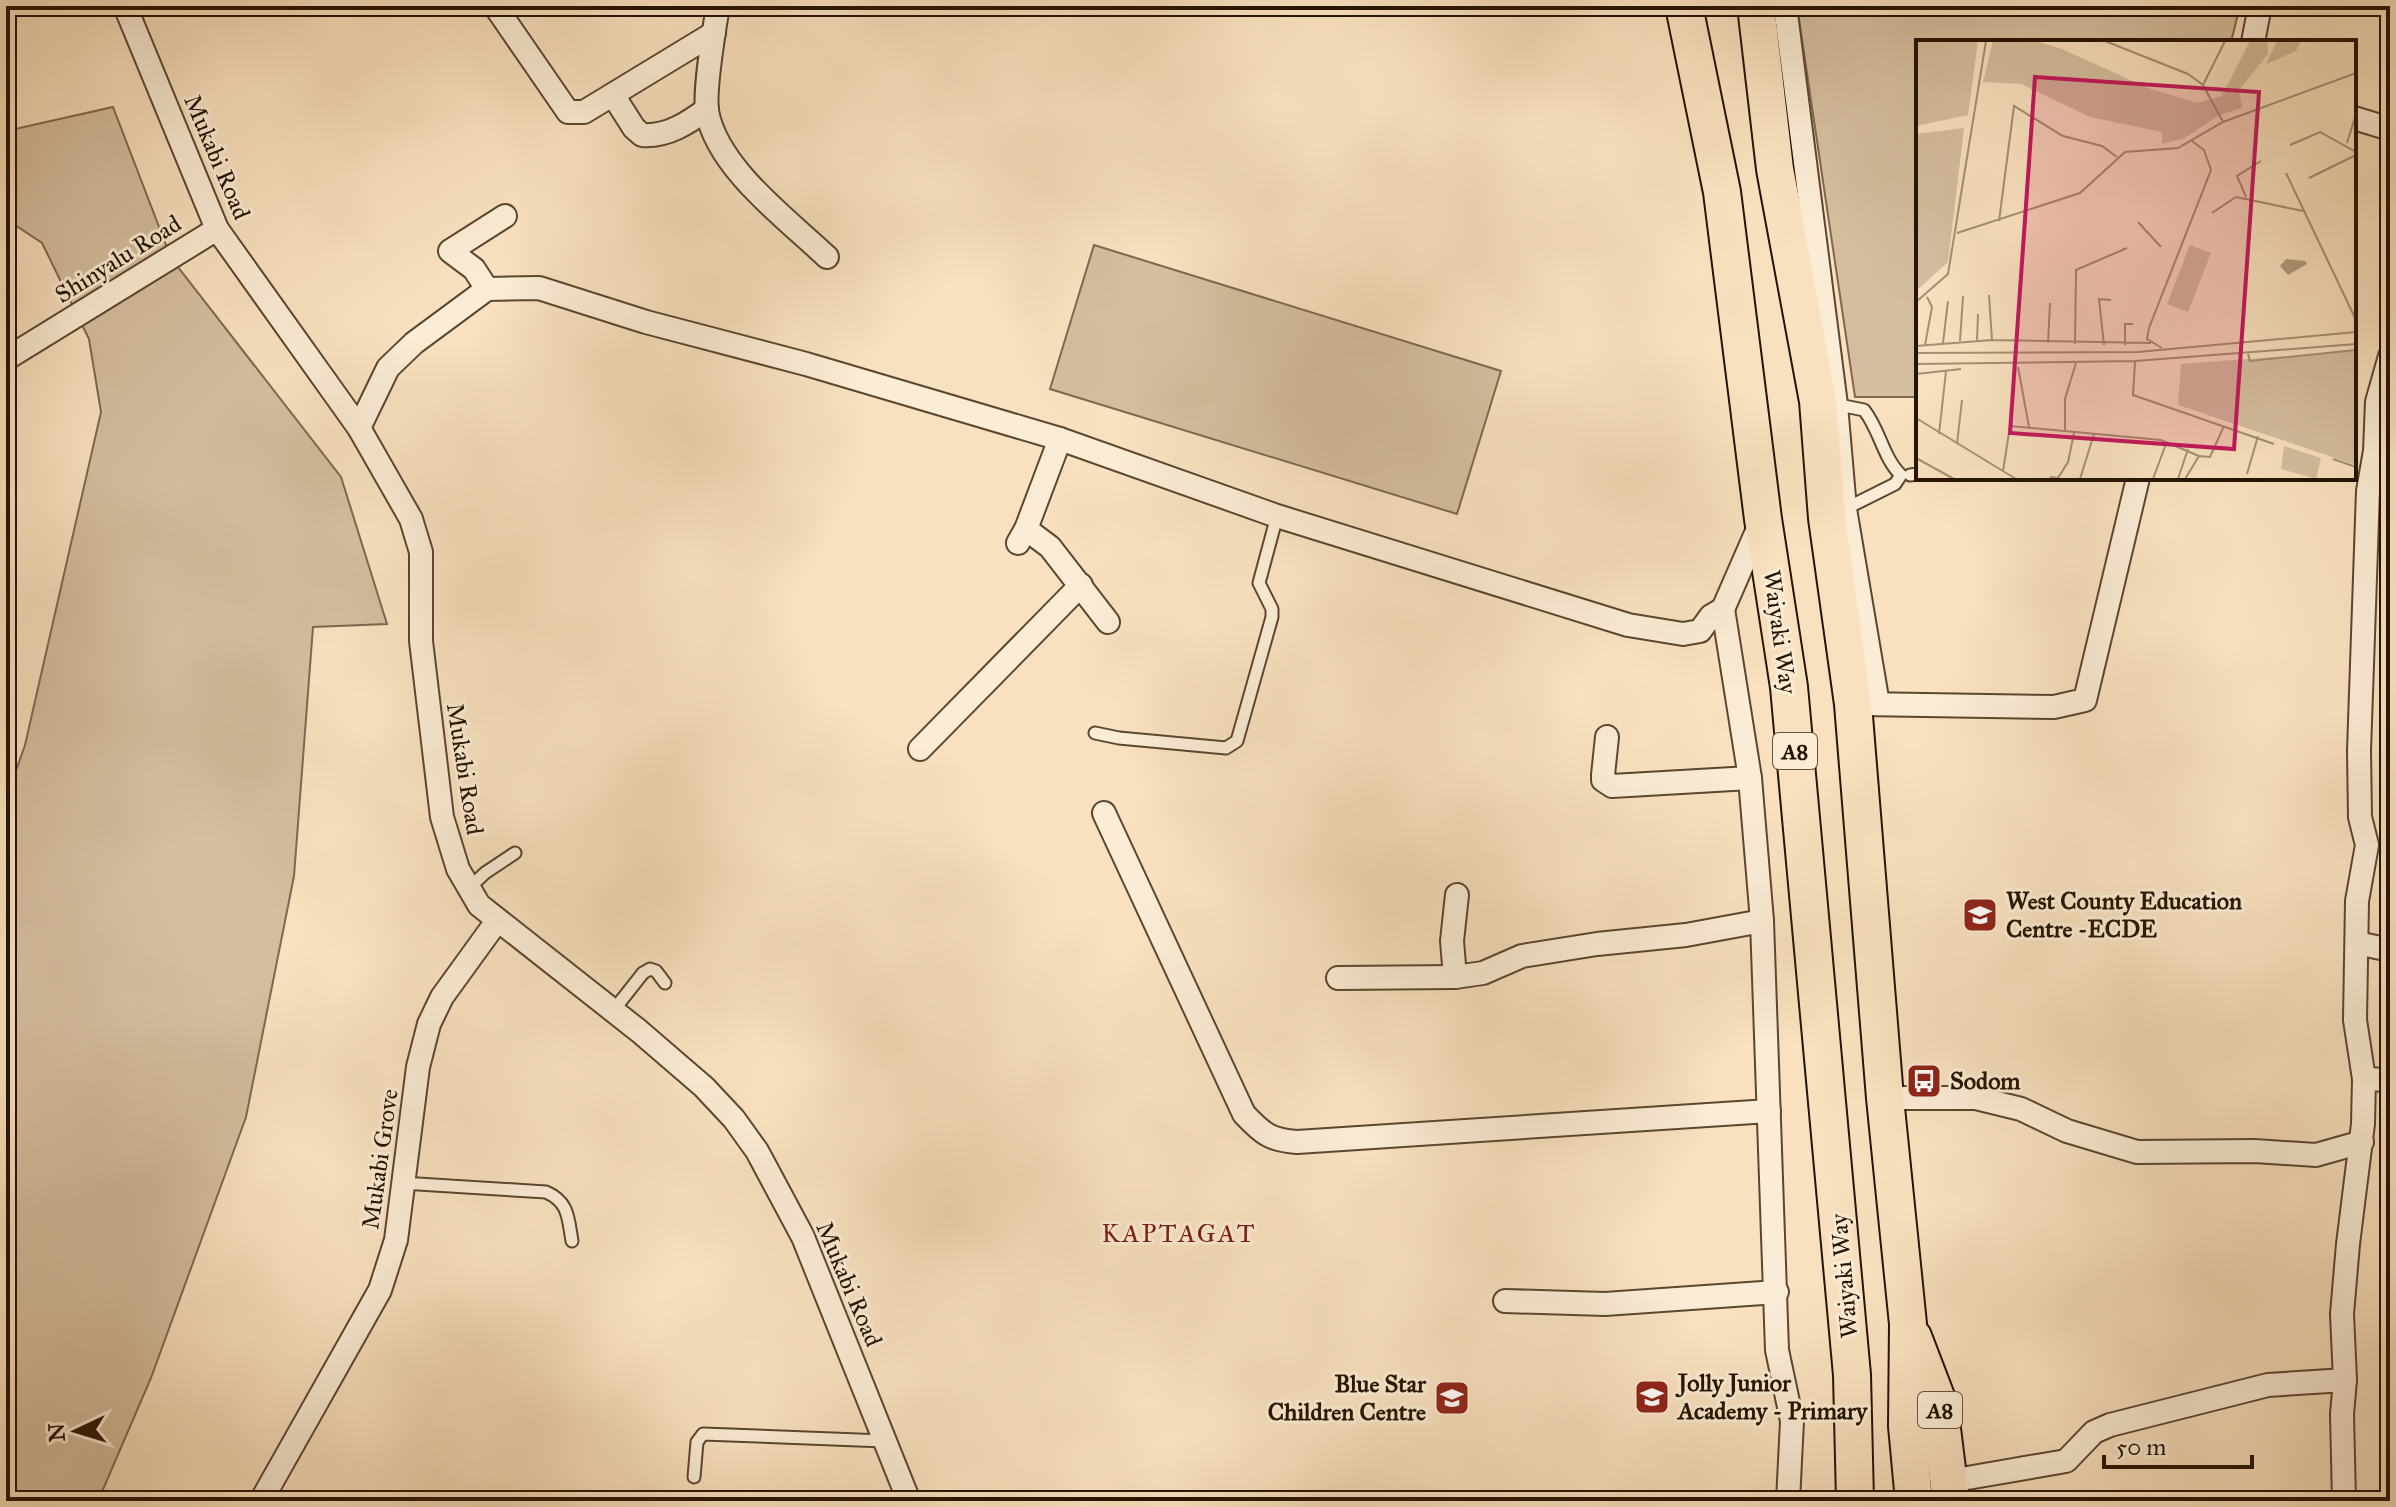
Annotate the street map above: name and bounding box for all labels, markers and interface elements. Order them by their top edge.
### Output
inset map [1916,40,2356,480]
street label: Mukabi Road [177,90,257,224]
street label: Shinyalu Road [49,208,187,310]
street label: Waiyaki Way [1756,568,1804,697]
street label: Mukabi Road [440,701,490,837]
road number: A8 [1773,733,1817,769]
place label: West County Education Centre -ECDE [2006,886,2242,944]
school or university icon: West County Education Centre -ECDE [1961,896,1999,934]
bus stop icon: Sodom [1905,1062,1943,1100]
place label: Sodom [1950,1066,2021,1096]
street label: Mukabi Grove [355,1087,405,1231]
street label: Waiyaki Way [1824,1212,1864,1340]
street label: Mukabi Road [809,1217,889,1351]
district label: KAPTAGAT [1101,1217,1257,1249]
place label: Jolly Junior Academy - Primary [1675,1368,1869,1426]
place label: Blue Star Children Centre [1268,1369,1427,1427]
school or university icon: Jolly Junior Academy - Primary [1633,1378,1671,1416]
school or university icon: Blue Star Children Centre [1433,1379,1471,1417]
north arrow [36,1391,116,1471]
road number: A8 [1918,1392,1962,1428]
scale bar [2104,1419,2252,1469]
text: N [42,1422,71,1443]
text: 50 m [2116,1432,2166,1462]

